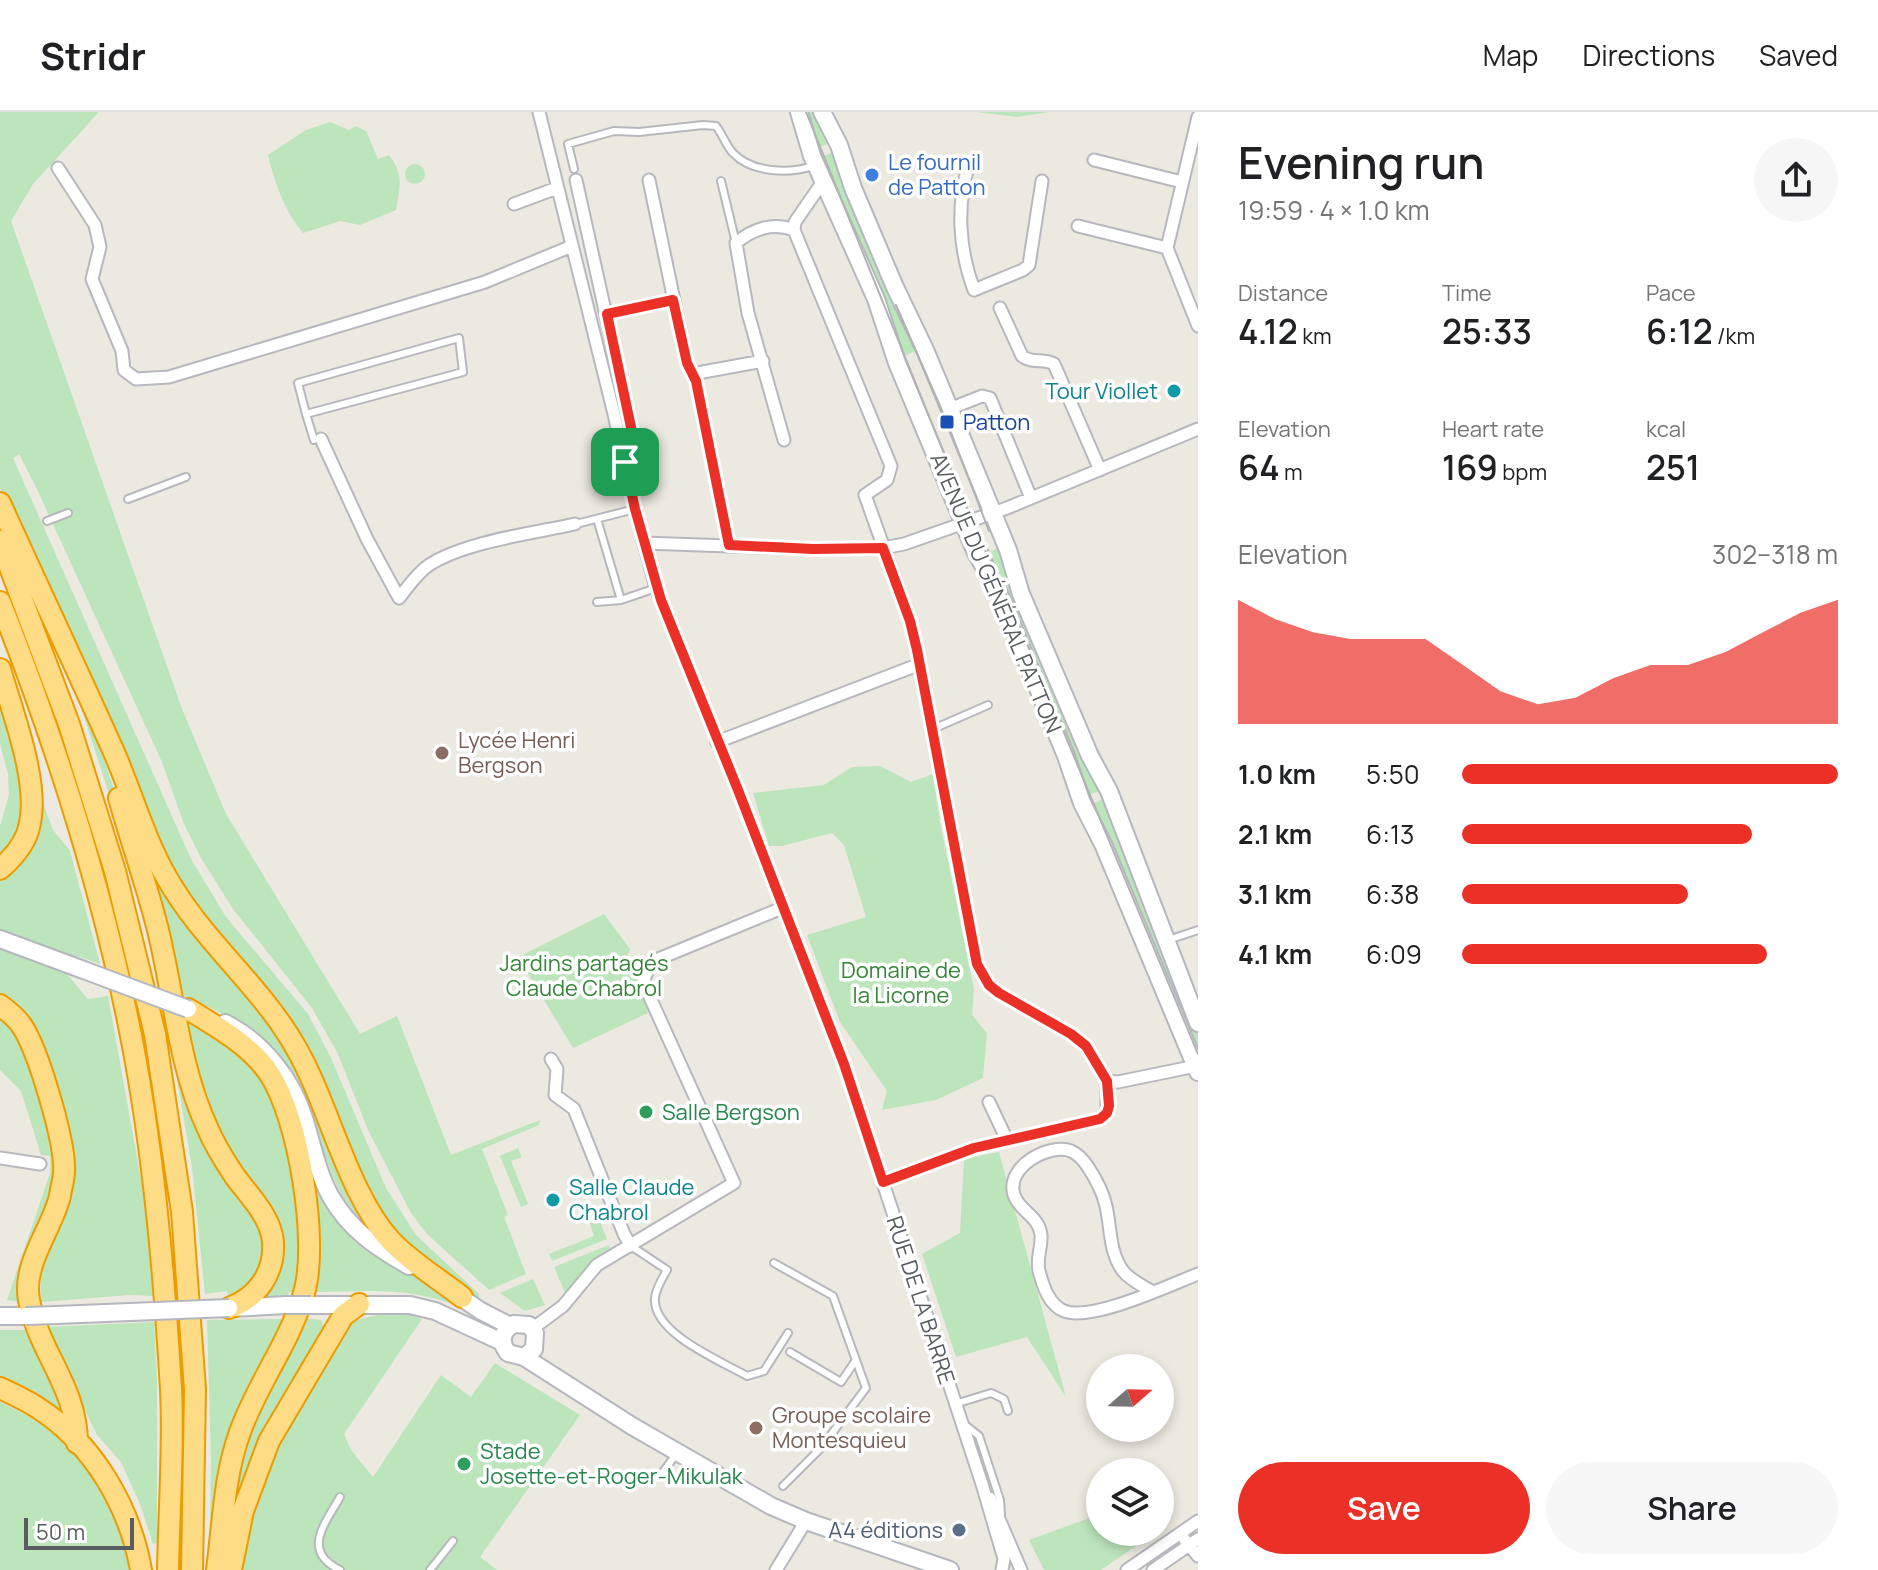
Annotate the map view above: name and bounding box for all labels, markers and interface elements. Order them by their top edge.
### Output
text: Stridr [40,29,146,81]
text: Map [1483,36,1538,74]
text: Directions [1582,36,1715,74]
text: Saved [1759,36,1838,74]
text: Evening run [1238,132,1484,192]
button: share [1754,138,1838,222]
place label: Le fournil de Patton [888,147,986,202]
marker: Le fournil de Patton [863,166,881,184]
text: 19:59 · 4 × 1.0 km [1238,192,1430,228]
text: Distance [1238,278,1328,308]
text: Time [1442,278,1492,308]
text: Pace [1646,278,1696,308]
text: 4.12 [1238,308,1298,354]
text: 25:33 [1442,308,1532,354]
text: 6:12 [1646,308,1713,354]
text: km [1298,321,1332,351]
text: /km [1713,321,1755,351]
place label: Tour Viollet [1045,376,1158,406]
marker: Tour Viollet [1165,382,1183,400]
place label: Patton [963,407,1030,437]
marker: Patton [938,413,956,431]
text: Elevation [1238,414,1331,444]
text: Heart rate [1442,414,1544,444]
text: kcal [1646,414,1686,444]
pin [591,428,659,496]
icon: arrive [603,440,647,484]
text: 64 [1238,444,1280,490]
text: 169 [1442,444,1498,490]
text: 251 [1646,444,1700,490]
street label: AVENUE DU GÉNÉRAL PATTON [923,448,1069,738]
text: m [1280,457,1303,487]
text: bpm [1498,457,1547,487]
text: Elevation [1238,536,1348,572]
text: 302–318 m [1712,536,1838,572]
place label: Lycée Henri Bergson [458,725,575,780]
marker: Lycée Henri Bergson [433,744,451,762]
text: 1.0 km [1238,756,1316,792]
text: 5:50 [1366,756,1420,792]
text: 2.1 km [1238,816,1312,852]
text: 6:13 [1366,816,1414,852]
text: 3.1 km [1238,876,1312,912]
text: 6:38 [1366,876,1419,912]
text: 4.1 km [1238,936,1312,972]
text: 6:09 [1366,936,1422,972]
park label: Jardins partagés Claude Chabrol [500,948,668,1003]
park label: Domaine de la Licorne [841,955,961,1010]
place label: Salle Bergson [662,1097,800,1127]
marker: Salle Bergson [637,1103,655,1121]
place label: Salle Claude Chabrol [569,1172,695,1227]
marker: Salle Claude Chabrol [544,1191,562,1209]
street label: RUE DE LA BARRE [880,1212,962,1388]
north arrow [1086,1354,1174,1442]
map controls [1086,1354,1174,1546]
place label: Groupe scolaire Montesquieu [772,1400,931,1455]
marker: Groupe scolaire Montesquieu [747,1419,765,1437]
place label: Stade Josette-et-Roger-Mikulak [480,1436,744,1491]
marker: Stade Josette-et-Roger-Mikulak [455,1455,473,1473]
button: layers [1086,1458,1174,1546]
button: Save [1238,1462,1530,1554]
button: Share [1546,1462,1838,1554]
scale bar [24,1514,134,1550]
place label: A4 éditions [828,1515,943,1545]
text: 50 m [36,1517,85,1547]
marker: A4 éditions [950,1521,968,1539]

